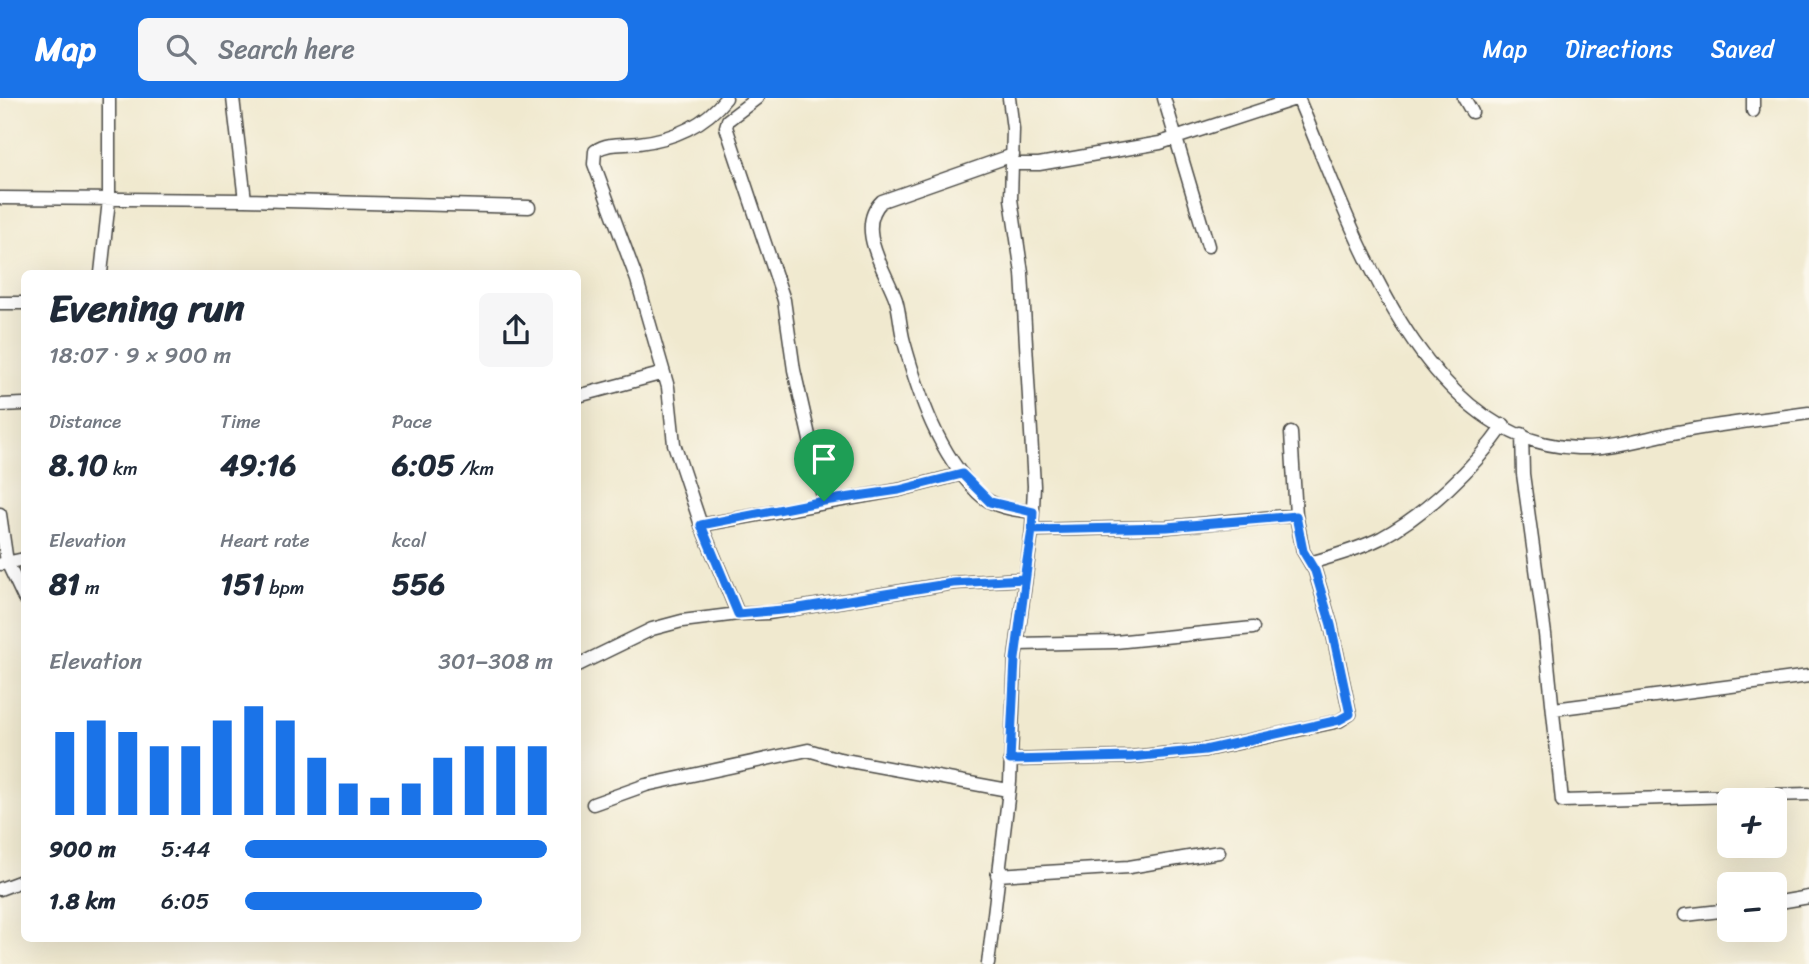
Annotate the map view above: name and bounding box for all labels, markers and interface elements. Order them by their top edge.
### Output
search box [138,18,628,81]
text: Map [35,20,96,78]
text: Search here [218,26,355,72]
text: Map [1483,28,1527,70]
text: Directions [1565,28,1673,70]
text: Saved [1711,28,1774,70]
icon: search [162,30,200,68]
text: Evening run [49,275,245,342]
button: share [479,293,553,367]
text: 18:07 · 9 × 900 m [49,335,231,376]
text: Distance [49,405,121,438]
text: Time [220,405,261,438]
text: Pace [392,405,432,438]
pin [794,429,854,501]
text: 8.10 [49,438,108,492]
text: 49:16 [220,438,296,492]
text: 6:05 [392,438,455,492]
icon: arrive [805,440,843,478]
text: km [108,452,138,485]
text: /km [455,452,494,485]
text: Elevation [49,524,126,557]
text: Heart rate [220,524,310,557]
text: kcal [392,524,426,557]
text: 81 [49,557,80,611]
text: 151 [220,557,264,611]
text: 556 [392,557,445,611]
text: m [80,571,100,604]
text: bpm [264,571,304,604]
text: Elevation [49,641,142,682]
text: 301–308 m [438,641,553,682]
map controls [1717,788,1787,942]
button: + [1717,788,1787,858]
text: 900 m [49,829,116,870]
text: 5:44 [161,829,211,870]
button: − [1717,872,1787,942]
text: 1.8 km [49,881,116,922]
text: 6:05 [161,881,210,922]

